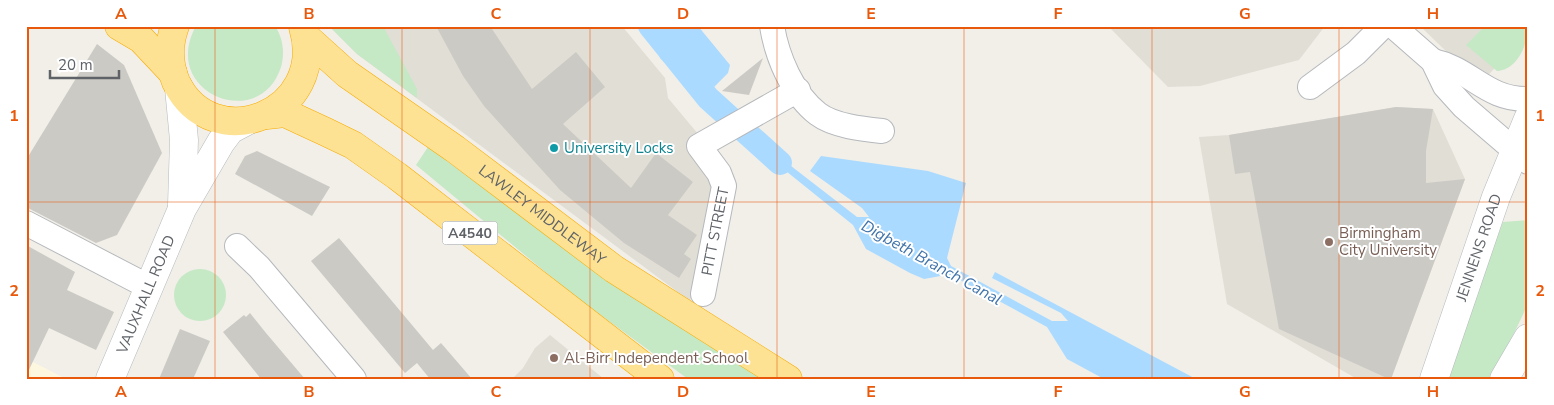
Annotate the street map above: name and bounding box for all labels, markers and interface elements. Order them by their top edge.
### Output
text: A [115,3,127,25]
text: B [303,3,315,25]
text: C [491,3,502,25]
text: D [677,3,689,25]
text: E [866,3,876,25]
text: F [1054,3,1063,25]
text: G [1239,3,1251,25]
text: H [1427,3,1439,25]
scale bar [50,48,119,80]
text: 20 m [58,55,93,75]
text: 1 [9,105,19,127]
text: 1 [1535,105,1545,127]
place label: University Locks [564,138,673,158]
marker: University Locks [548,142,560,154]
street label: LAWLEY MIDDLEWAY [475,160,611,270]
street label: PITT STREET [697,185,734,277]
street label: JENNENS ROAD [1451,191,1506,305]
water label: Digbeth Branch Canal [857,215,1006,311]
road number: A4540 [442,222,498,244]
place label: Birmingham City University [1339,223,1437,260]
street label: VAUXHALL ROAD [112,232,180,358]
marker: Birmingham City University [1323,236,1335,248]
text: 2 [9,280,19,302]
text: 2 [1535,280,1545,302]
place label: Al-Birr Independent School [564,348,749,368]
marker: Al-Birr Independent School [548,352,560,364]
text: A [115,381,127,403]
text: B [303,381,315,403]
text: C [491,381,502,403]
text: D [677,381,689,403]
text: E [866,381,876,403]
text: F [1054,381,1063,403]
text: G [1239,381,1251,403]
text: H [1427,381,1439,403]

